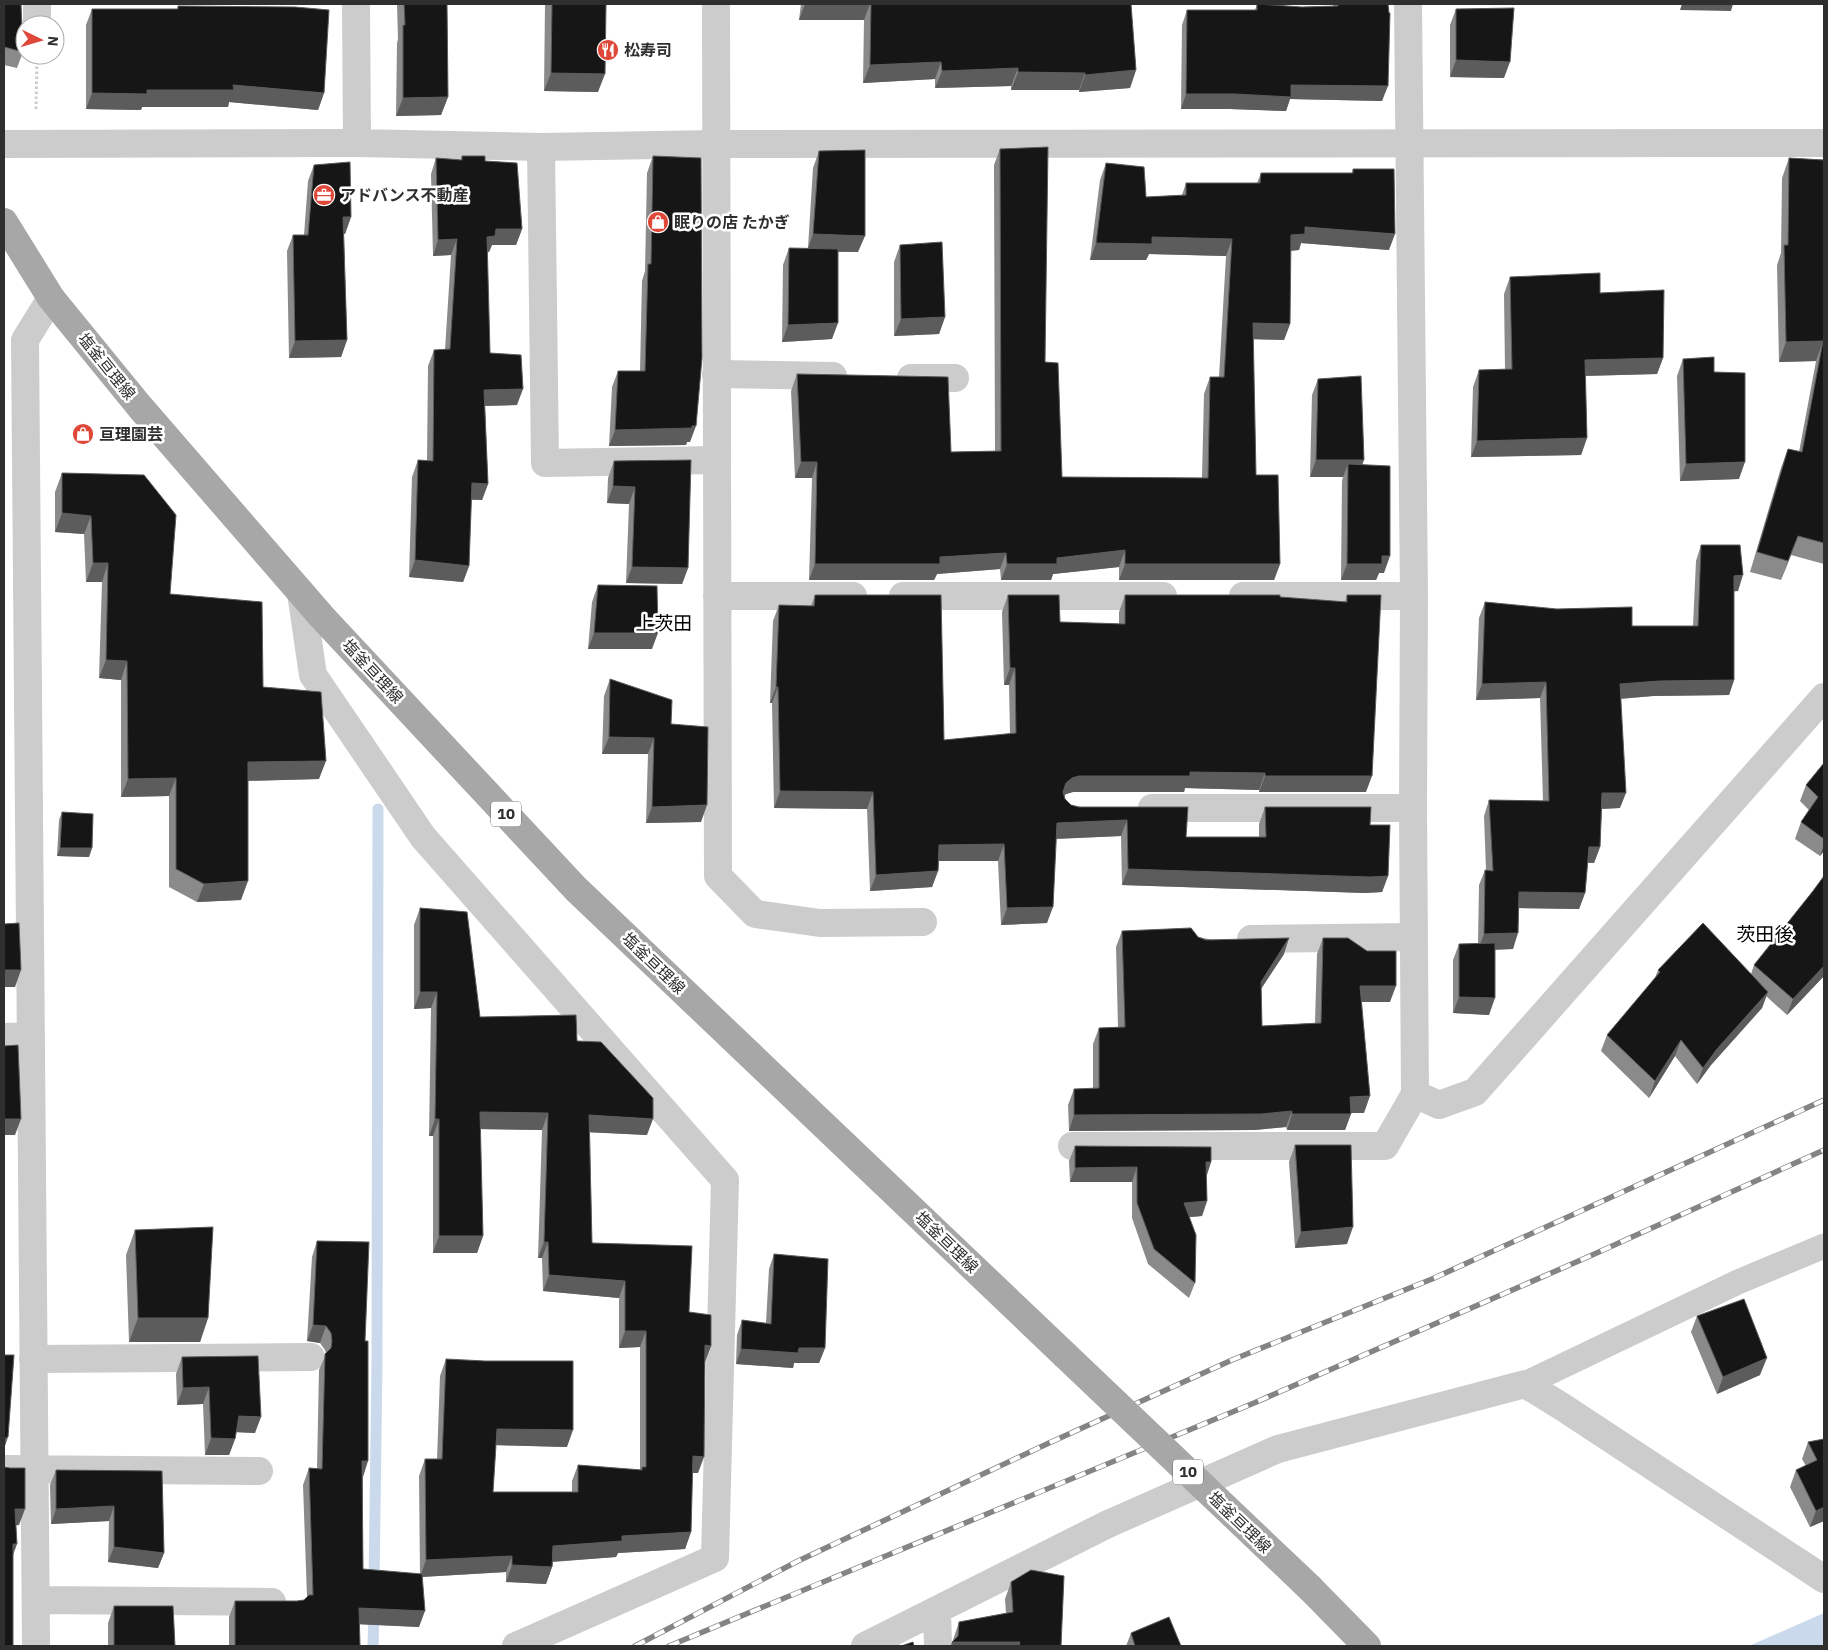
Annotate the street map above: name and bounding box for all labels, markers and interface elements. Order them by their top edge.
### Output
north arrow [15,15,65,65]
text: N [44,35,62,47]
restaurant icon: 松寿司 [596,38,620,62]
place label: 松寿司 [624,40,672,60]
office icon: アドバンス不動産 [312,183,336,207]
place label: アドバンス不動産 [340,185,468,205]
shop icon: 眠りの店 たかぎ [646,210,670,234]
place label: 眠りの店 たかぎ [674,212,790,232]
street label: 塩釜亘理線 [74,329,140,403]
shop icon: 亘理園芸 [71,422,95,446]
place label: 亘理園芸 [99,424,163,444]
district label: 上茨田 [635,611,693,635]
street label: 塩釜亘理線 [338,635,408,707]
road number: 10 [491,802,521,826]
district label: 茨田後 [1736,922,1794,946]
street label: 塩釜亘理線 [618,928,690,998]
street label: 塩釜亘理線 [911,1207,983,1277]
road number: 10 [1173,1460,1203,1484]
street label: 塩釜亘理線 [1204,1487,1276,1557]

